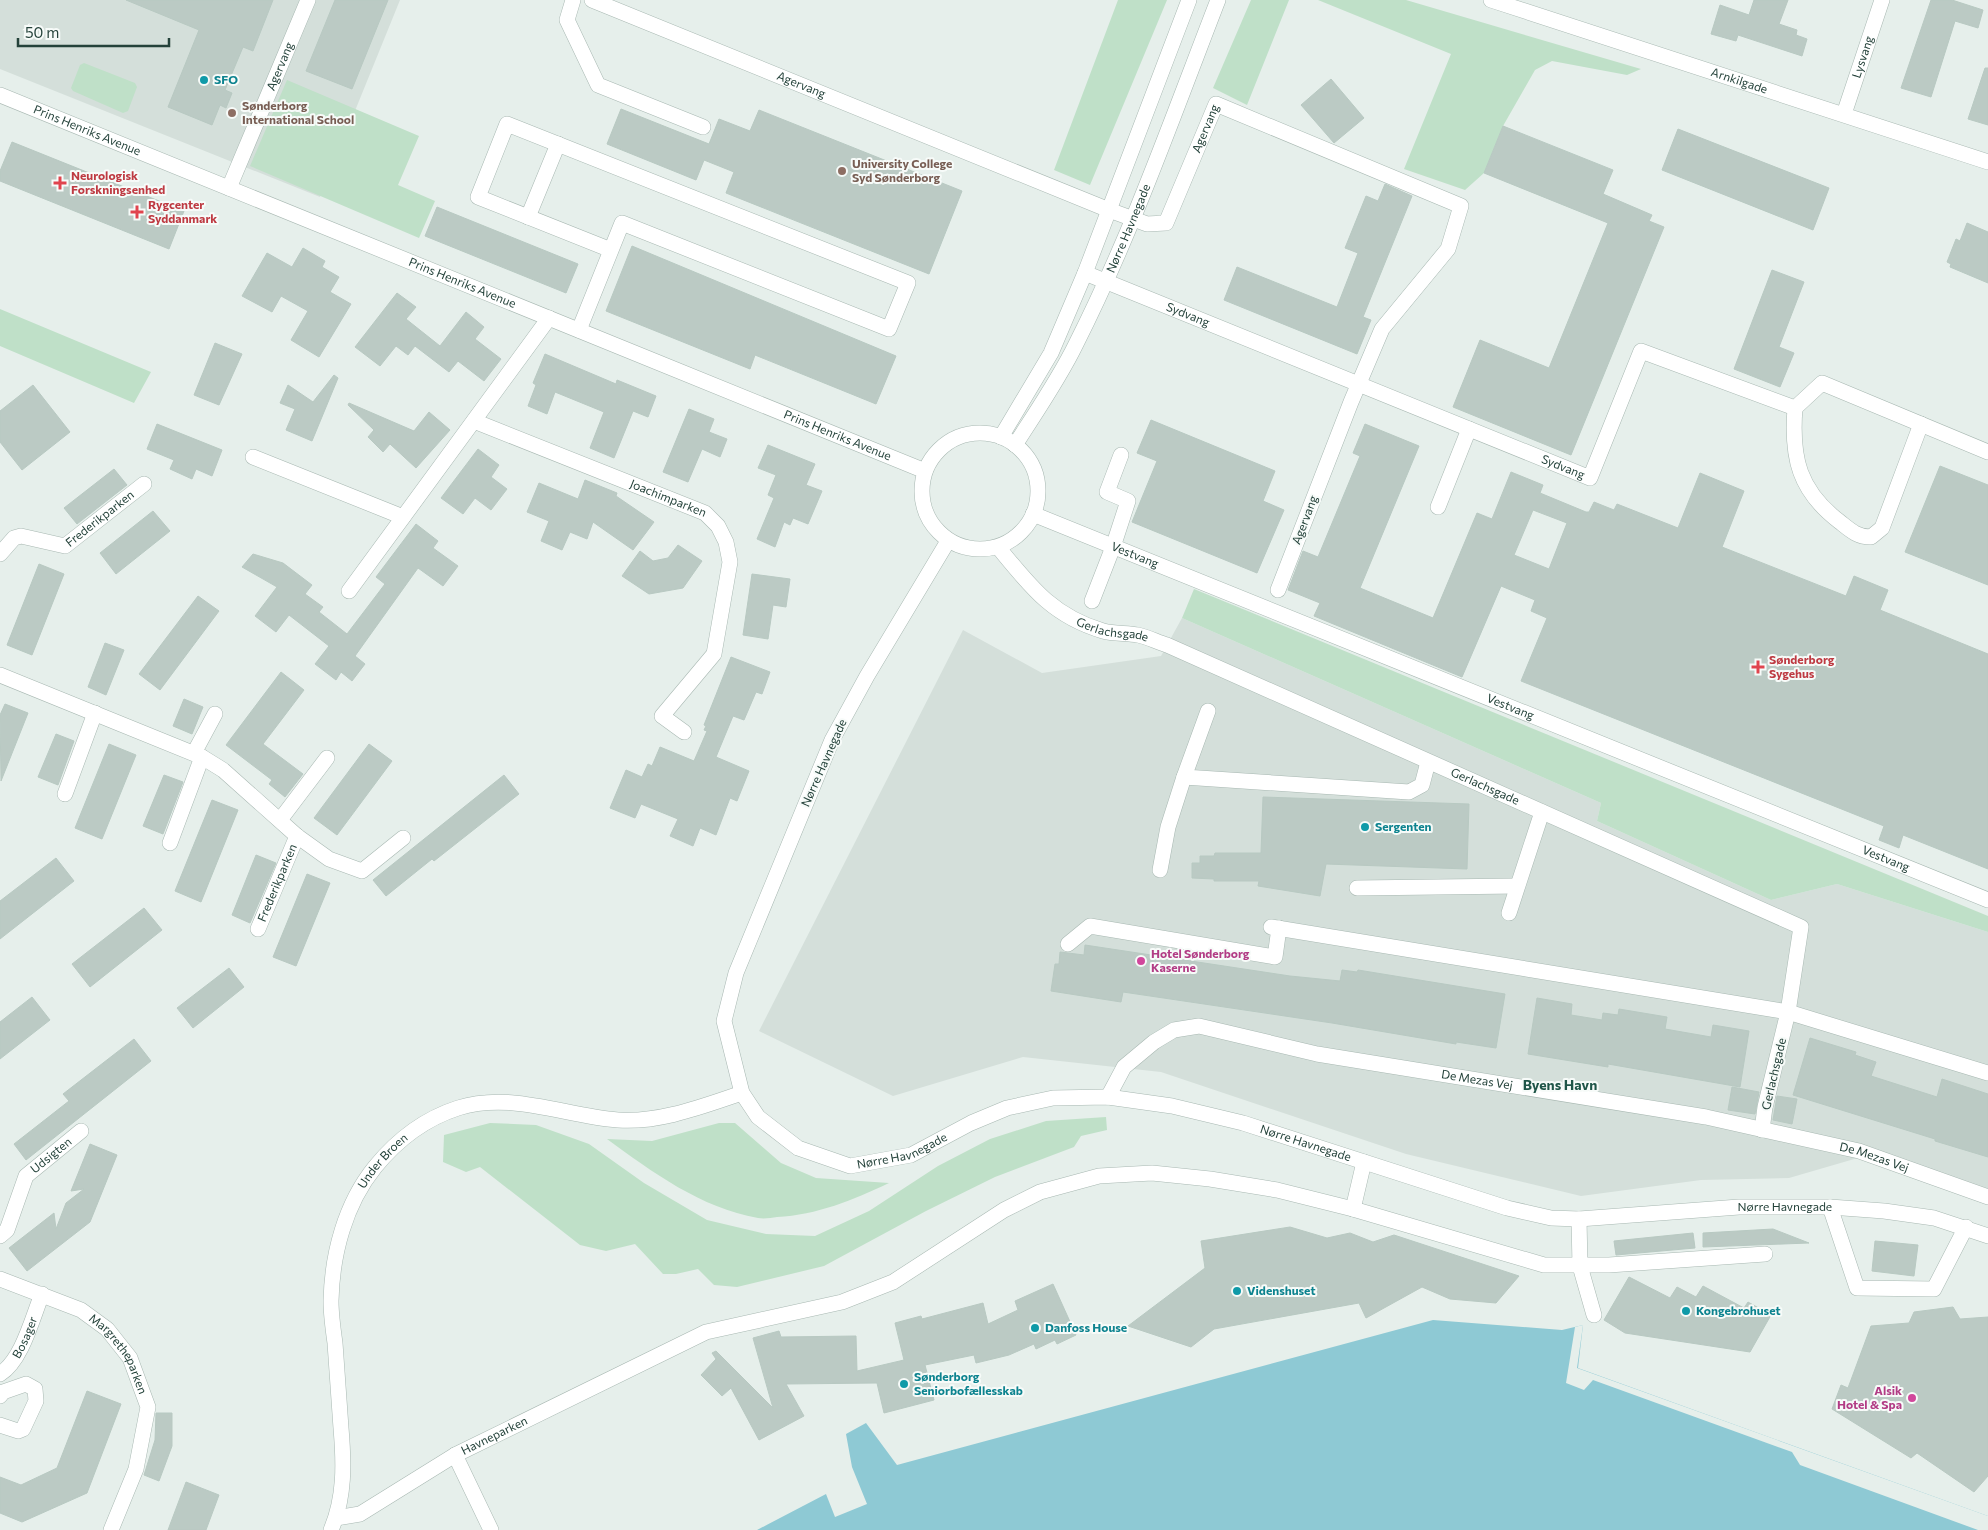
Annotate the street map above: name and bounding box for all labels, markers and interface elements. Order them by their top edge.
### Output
scale bar [18,15,169,47]
text: 50 m [25,23,59,41]
street label: Lysvang [1848,33,1876,80]
street label: Agervang [263,39,296,92]
street label: Arnkilgade [1709,64,1769,96]
street label: Agervang [775,68,829,100]
place label: SFO [214,72,238,86]
marker: SFO [198,74,210,86]
place label: Sønderborg International School [242,98,354,126]
street label: Prins Henriks Avenue [32,101,143,158]
street label: Agervang [1188,101,1221,155]
marker: Sønderborg International School [226,107,238,119]
place label: University College Syd Sønderborg [852,156,952,184]
marker: University College Syd Sønderborg [836,165,848,177]
place label: Neurologisk Forskningsenhed [71,168,165,196]
marker: Neurologisk Forskningsenhed [53,176,67,190]
street label: Nørre Havnegade [1103,182,1152,275]
place label: Rygcenter Syddanmark [148,197,217,225]
marker: Rygcenter Syddanmark [130,205,144,219]
street label: Prins Henriks Avenue [407,254,518,310]
street label: Sydvang [1165,299,1212,329]
street label: Prins Henriks Avenue [782,406,894,463]
street label: Sydvang [1540,451,1588,481]
street label: Joachimparken [628,476,709,519]
street label: Frederikparken [62,487,136,549]
street label: Agervang [1288,493,1320,546]
street label: Vestvang [1110,538,1162,570]
street label: Gerlachsgade [1074,614,1151,644]
place label: Sønderborg Sygehus [1769,652,1835,680]
marker: Sønderborg Sygehus [1751,660,1765,674]
street label: Vestvang [1485,690,1537,722]
street label: Nørre Havnegade [797,717,849,809]
street label: Gerlachsgade [1449,764,1522,807]
place label: Sergenten [1375,819,1432,833]
marker: Sergenten [1359,821,1371,833]
street label: Frederikparken [254,842,299,923]
street label: Vestvang [1861,842,1913,874]
place label: Hotel Sønderborg Kaserne [1151,946,1250,974]
marker: Hotel Sønderborg Kaserne [1135,955,1147,967]
street label: Gerlachsgade [1758,1036,1788,1111]
street label: De Mezas Vej [1440,1066,1514,1092]
district label: Byens Havn [1523,1076,1597,1093]
street label: Nørre Havnegade [1259,1121,1353,1163]
street label: Nørre Havnegade [856,1129,949,1171]
street label: Under Broen [354,1130,410,1191]
street label: Udsigten [27,1134,74,1176]
street label: De Mezas Vej [1838,1139,1911,1174]
street label: Nørre Havnegade [1737,1199,1832,1213]
place label: Videnshuset [1247,1283,1315,1297]
marker: Videnshuset [1231,1285,1243,1297]
place label: Kongebrohuset [1696,1303,1781,1317]
marker: Kongebrohuset [1680,1305,1692,1317]
street label: Margretheparken [87,1310,151,1396]
street label: Bosager [9,1314,39,1360]
place label: Danfoss House [1045,1320,1127,1334]
marker: Danfoss House [1029,1322,1041,1334]
place label: Sønderborg Seniorbofællesskab [914,1369,1023,1397]
marker: Sønderborg Seniorbofællesskab [898,1378,910,1390]
place label: Alsik Hotel & Spa [1837,1383,1902,1411]
marker: Alsik Hotel & Spa [1906,1392,1918,1404]
street label: Havneparken [458,1413,529,1457]

